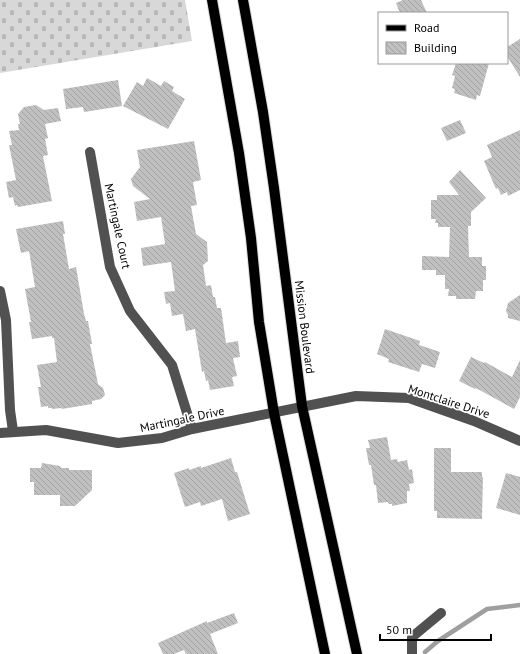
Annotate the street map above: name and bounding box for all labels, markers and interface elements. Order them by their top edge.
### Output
legend [378,12,508,64]
text: Road [414,20,439,35]
text: Building [414,40,457,55]
street label: Martingale Court [102,182,134,270]
street label: Mission Boulevard [292,280,318,374]
street label: Montclaire Drive [406,381,492,421]
street label: Martingale Drive [138,403,226,435]
scale bar [380,616,491,642]
text: 50 m [386,622,412,637]

